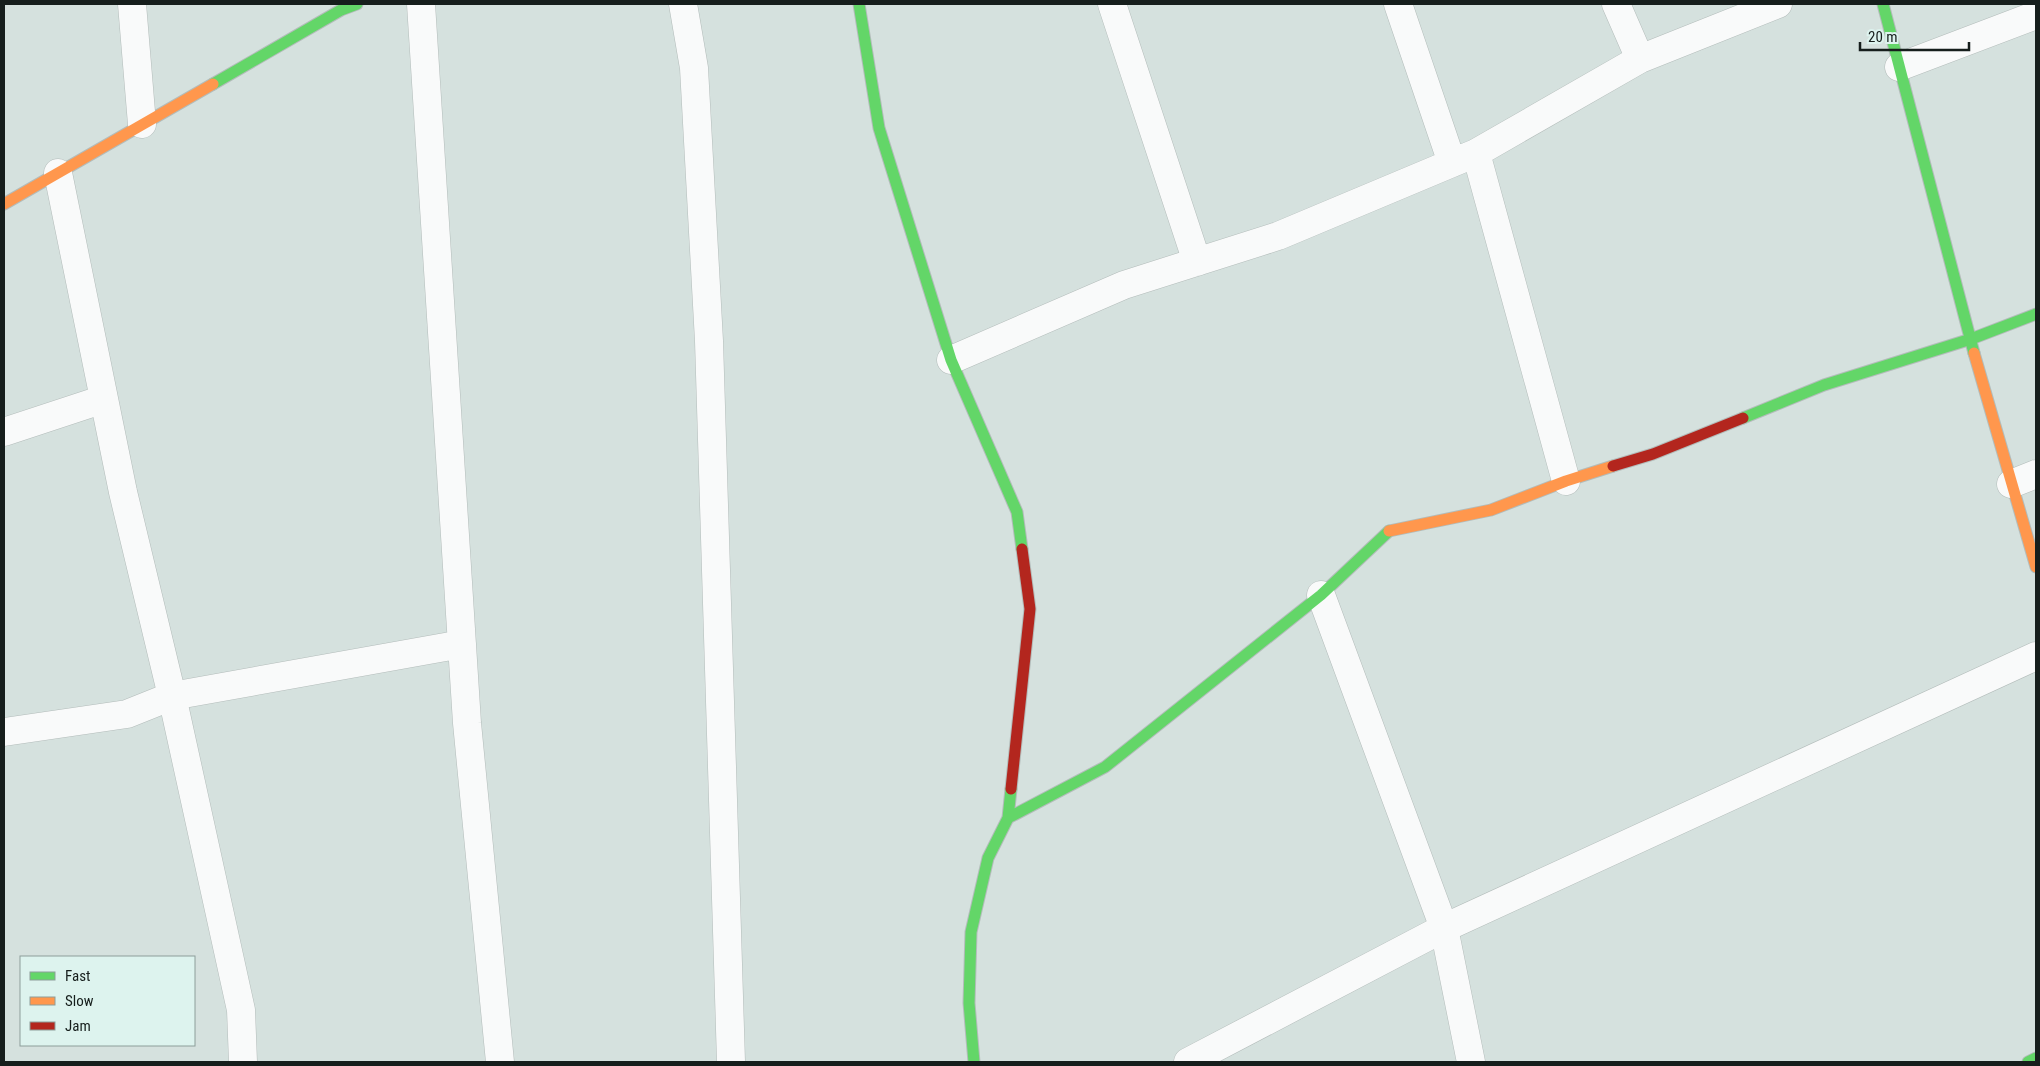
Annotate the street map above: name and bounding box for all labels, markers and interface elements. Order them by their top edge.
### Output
scale bar [1860,20,1969,52]
text: 20 m [1868,28,1898,46]
legend [20,956,195,1046]
text: Fast [65,967,90,985]
text: Slow [65,992,94,1010]
text: Jam [65,1017,91,1035]

